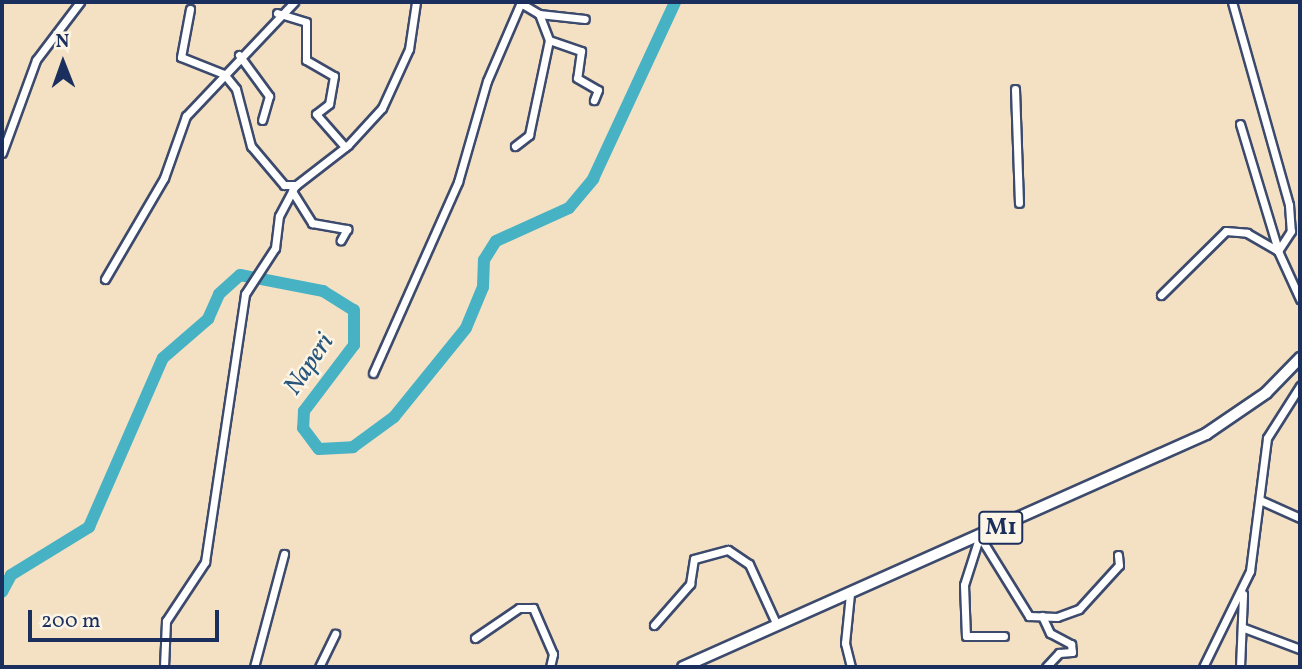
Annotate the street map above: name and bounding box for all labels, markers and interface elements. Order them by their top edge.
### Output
north arrow [28,28,98,98]
text: N [56,29,70,55]
water label: Naperi [278,328,342,402]
road number: M1 [978,508,1024,548]
scale bar [32,596,222,640]
text: 200 m [41,607,101,636]

